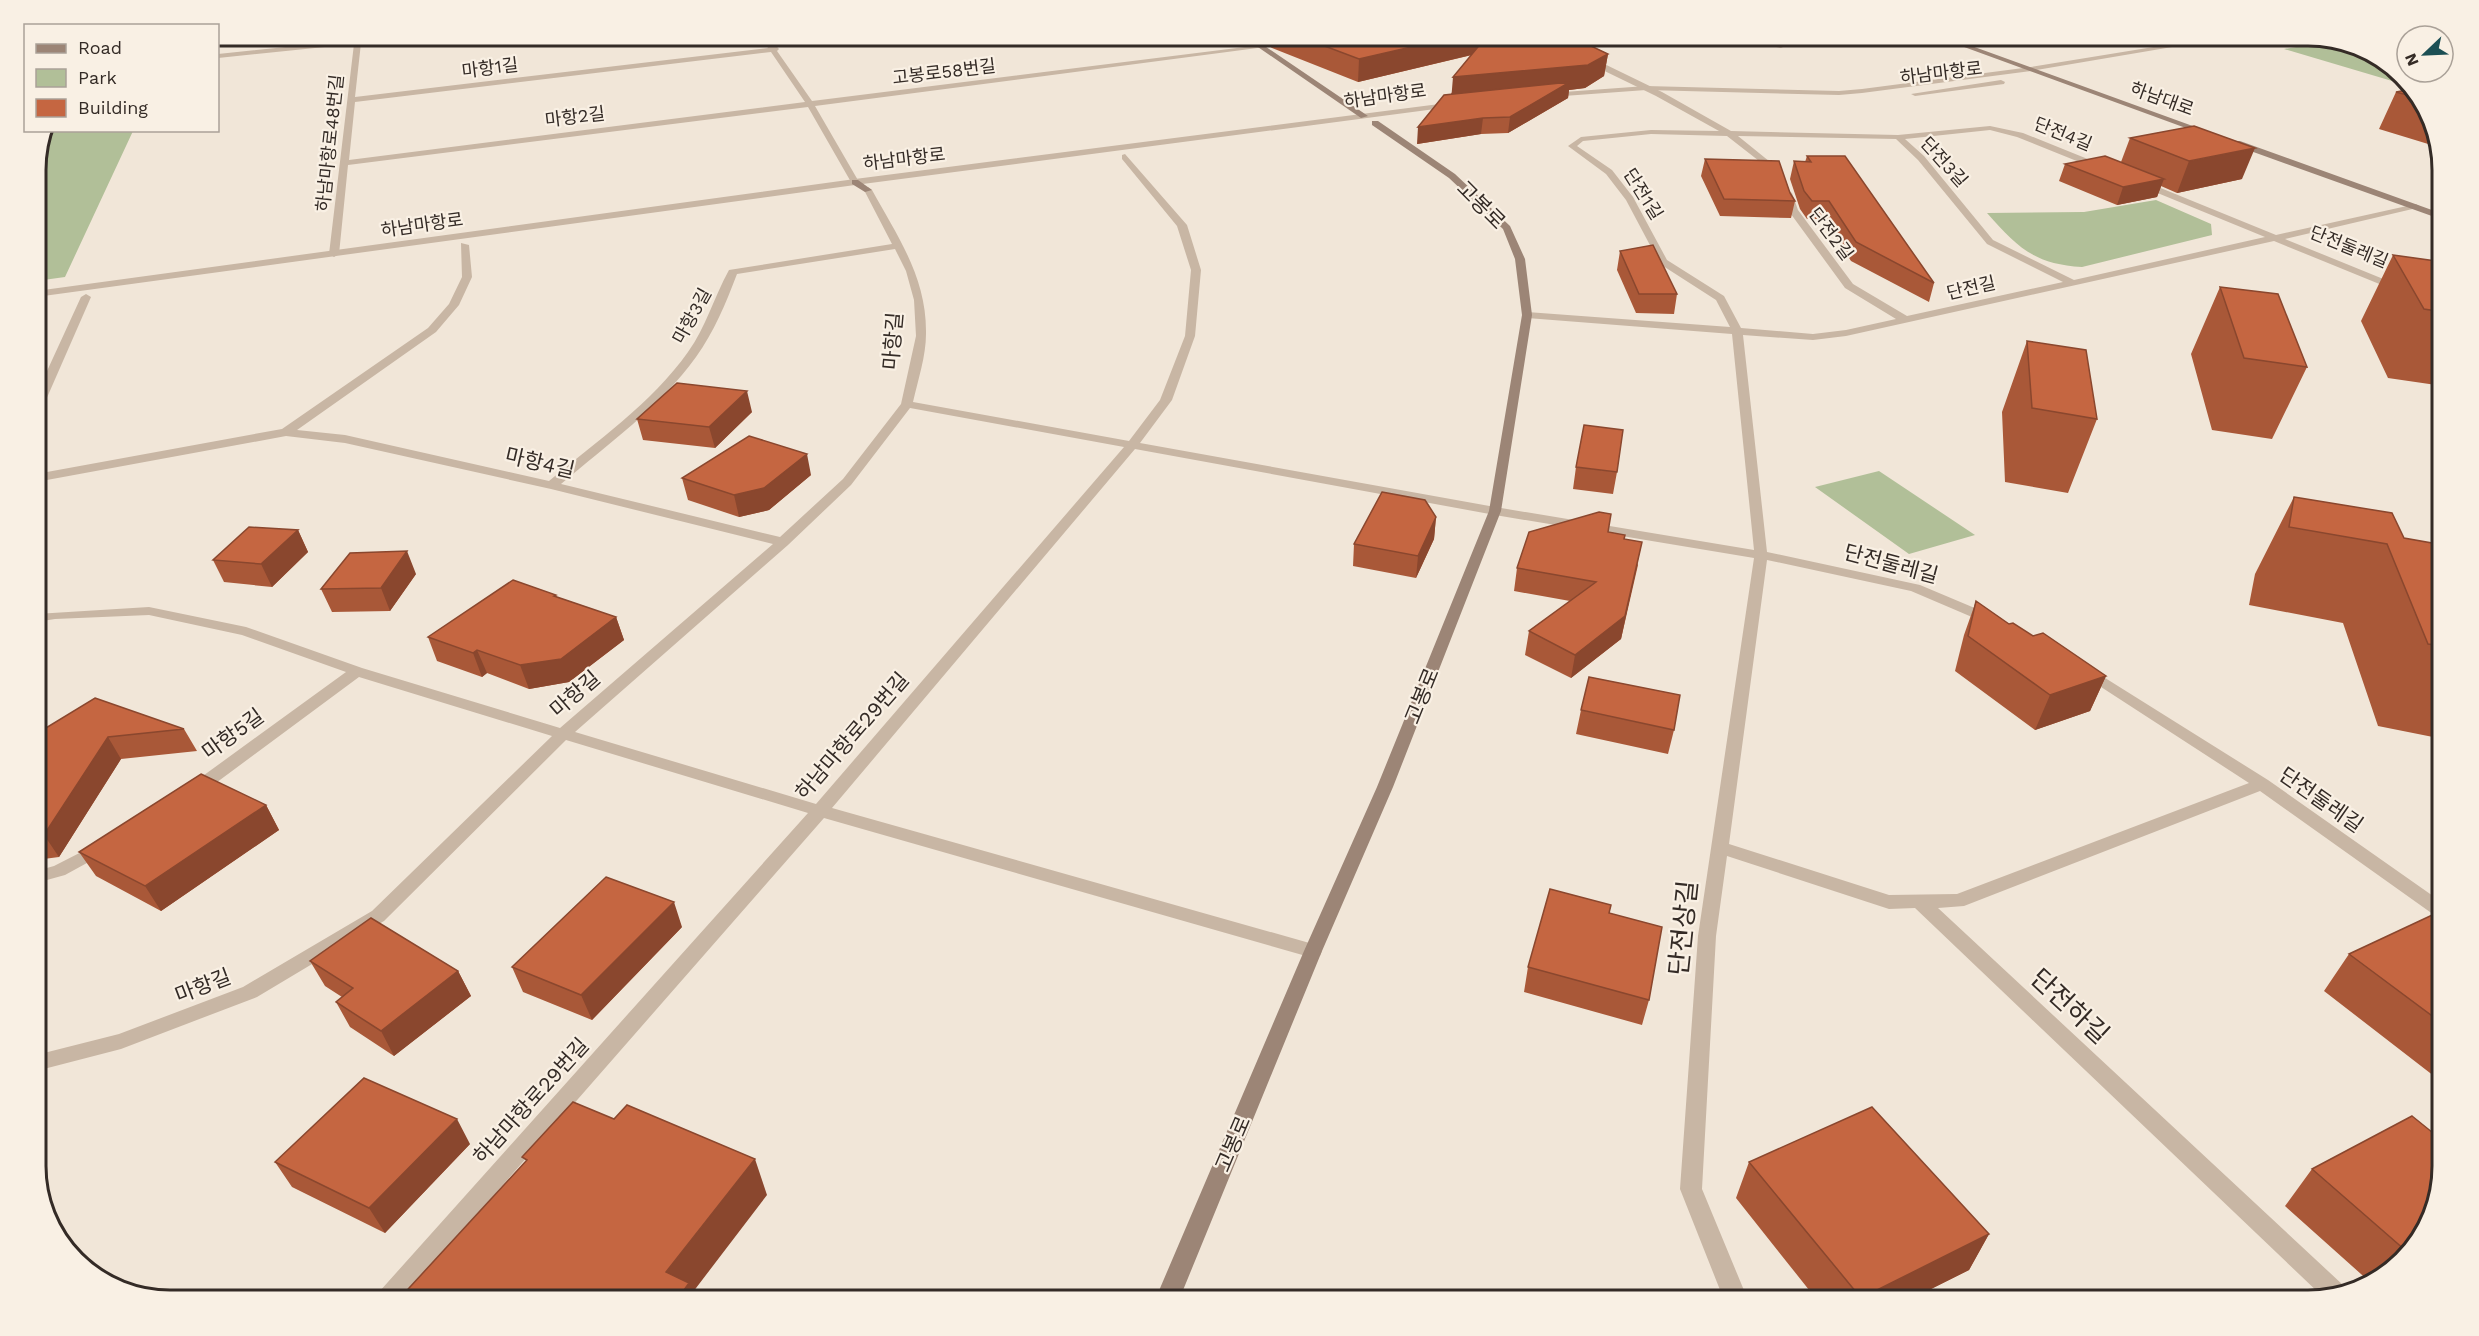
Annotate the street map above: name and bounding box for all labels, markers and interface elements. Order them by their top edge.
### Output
legend [24,24,219,132]
north arrow [2395,24,2455,84]
text: Road [78,37,122,58]
text: N [2401,50,2423,69]
street label: 마항1길 [461,54,519,81]
street label: 고봉로58번길 [891,55,997,88]
street label: 하남마항로 [1899,57,1983,88]
text: Park [78,67,117,88]
street label: 하남마항로48번길 [312,73,347,213]
street label: 하남대로 [2127,77,2197,120]
street label: 하남마항로 [1342,79,1427,112]
text: Building [78,97,148,118]
street label: 마항2길 [544,102,606,131]
street label: 단전4길 [2031,112,2095,155]
street label: 단전3길 [1916,132,1972,191]
street label: 하남마항로 [862,143,946,174]
street label: 단전1길 [1619,164,1667,223]
street label: 고봉로 [1452,175,1511,234]
street label: 단전2길 [1805,203,1858,264]
street label: 하남마항로 [379,208,464,241]
street label: 단전둘레길 [2307,221,2392,272]
street label: 단전길 [1944,272,1997,303]
street label: 마항3길 [668,284,715,347]
street label: 마항길 [878,311,907,371]
street label: 마항4길 [503,442,577,483]
street label: 단전둘레길 [1841,539,1941,588]
street label: 고봉로 [1399,664,1444,727]
street label: 마항길 [545,665,605,722]
street label: 하남마항로29번길 [790,667,914,804]
street label: 마항5길 [197,703,268,764]
street label: 단전둘레길 [2275,762,2368,838]
street label: 단전상길 [1663,879,1703,977]
street label: 단전하길 [2025,962,2115,1050]
street label: 마항길 [171,963,234,1008]
street label: 하남마항로29번길 [468,1033,594,1169]
street label: 고봉로 [1210,1112,1255,1175]

